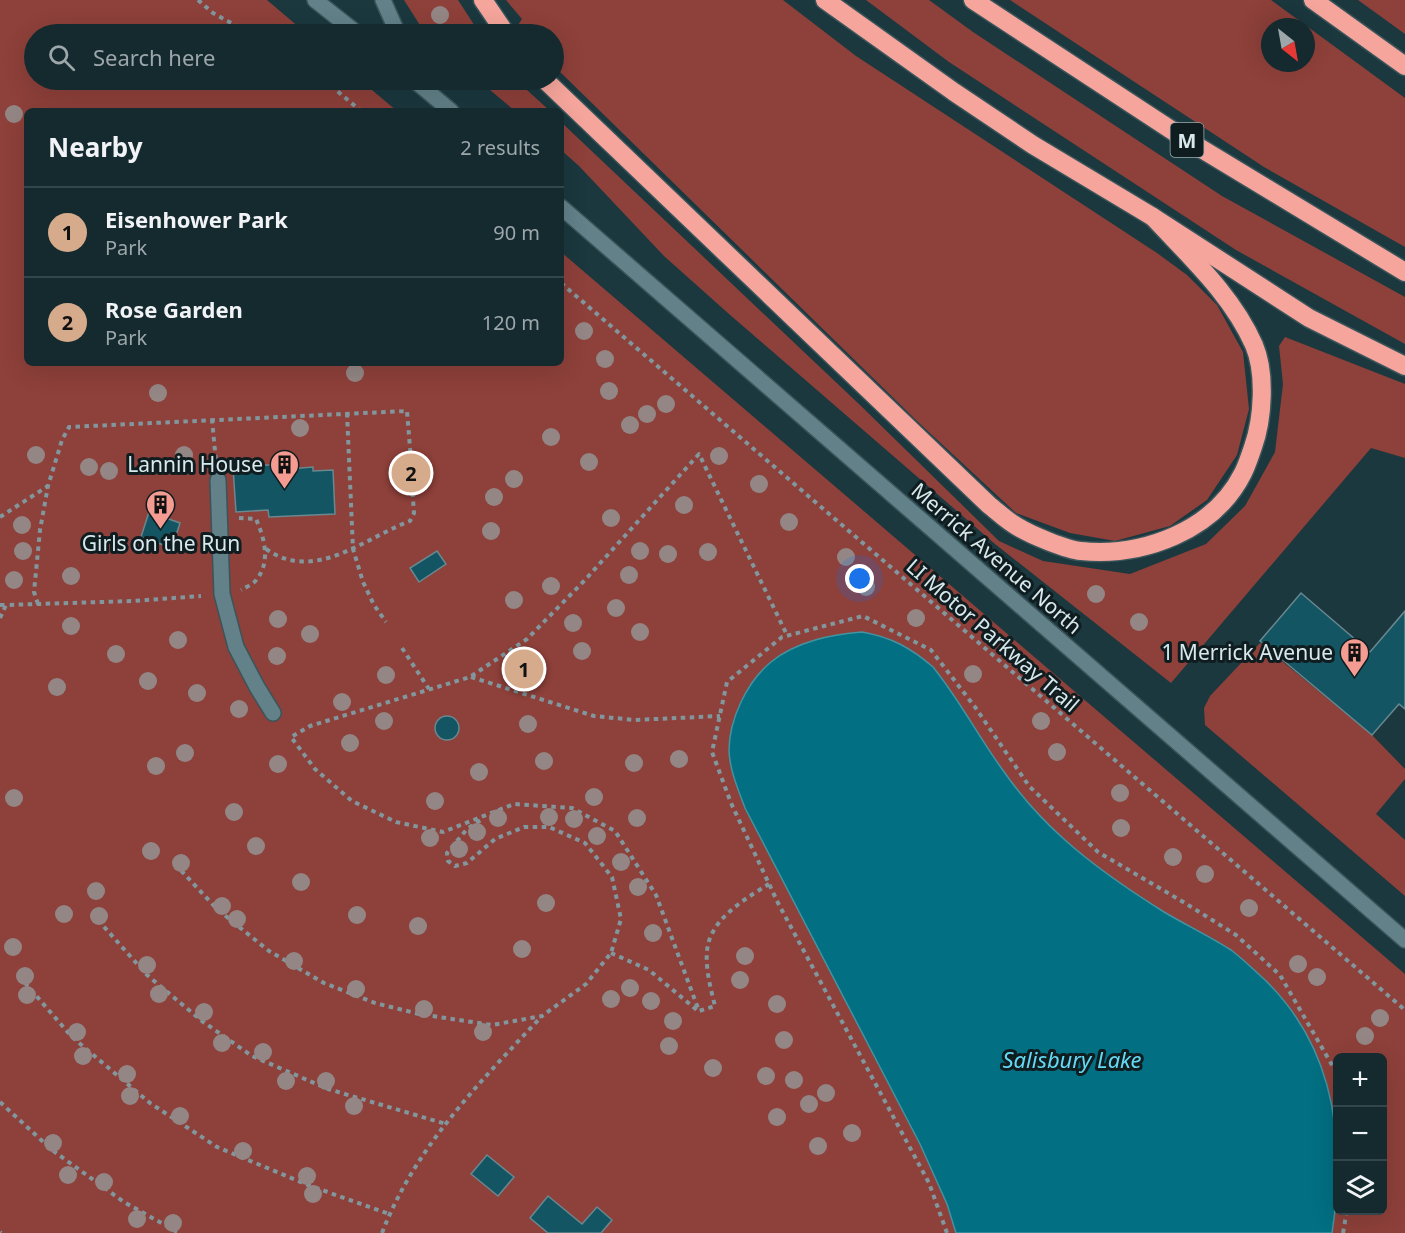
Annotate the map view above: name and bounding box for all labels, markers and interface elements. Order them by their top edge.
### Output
north arrow [1261,18,1315,72]
search box [24,24,564,90]
icon: search [45,41,78,74]
text: Search here [93,42,215,72]
road number: M [1170,123,1204,157]
text: Nearby [48,129,143,165]
text: 2 results [460,134,540,161]
text: Eisenhower Park [105,204,288,234]
text: 1 [62,219,73,246]
text: 90 m [493,219,540,246]
text: Park [105,234,147,261]
text: Rose Garden [105,294,243,324]
text: 2 [62,309,73,336]
text: 120 m [482,309,540,336]
text: Park [105,324,147,351]
building icon: Lannin House [268,448,300,490]
place label: Lannin House [127,450,263,478]
pin: 2 [392,450,430,496]
street label: Merrick Avenue North [906,476,1088,640]
building icon: Girls on the Run [145,488,177,530]
place label: Girls on the Run [82,529,240,557]
street label: LI Motor Parkway Trail [901,552,1085,718]
your location [845,564,874,593]
building icon: 1 Merrick Avenue [1338,636,1370,678]
place label: 1 Merrick Avenue [1161,638,1333,666]
pin: 1 [504,646,544,692]
water label: Salisbury Lake [1002,1044,1142,1074]
map controls [1333,1053,1387,1215]
button: + [1333,1053,1387,1107]
button: − [1333,1107,1387,1161]
button: layers [1333,1161,1387,1215]

